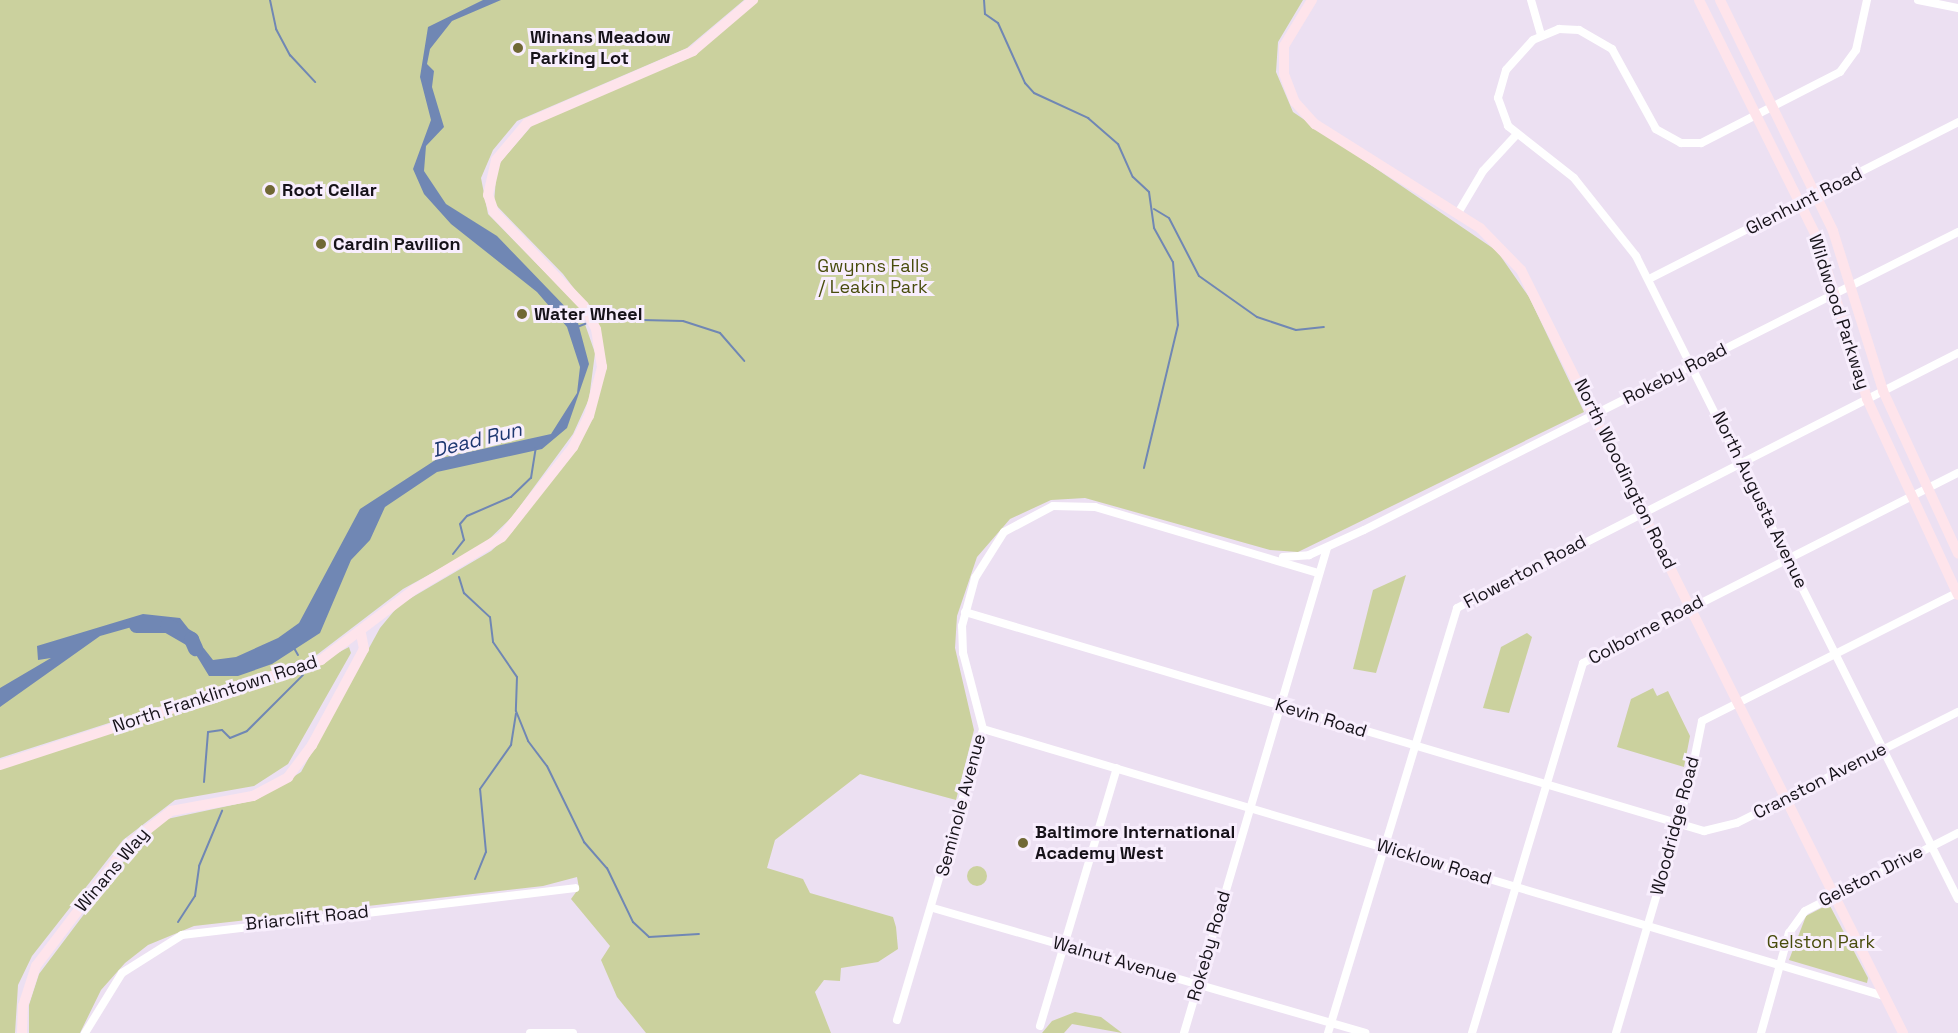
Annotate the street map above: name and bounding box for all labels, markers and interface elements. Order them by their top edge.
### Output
place label: Winans Meadow Parking Lot [530,27,671,70]
marker: Winans Meadow Parking Lot [511,41,525,55]
street label: Glenhunt Road [1742,162,1866,240]
place label: Root Cellar [282,179,377,201]
marker: Root Cellar [263,183,277,197]
street label: Wildwood Parkway [1804,232,1874,392]
place label: Cardin Pavilion [333,233,461,255]
marker: Cardin Pavilion [314,237,328,251]
park label: Gwynns Falls / Leakin Park [817,256,929,298]
place label: Water Wheel [534,303,643,325]
marker: Water Wheel [515,307,529,321]
street label: Rokeby Road [1619,339,1731,409]
street label: North Woodington Road [1569,375,1681,573]
street label: North Augusta Avenue [1708,408,1812,592]
water label: Dead Run [430,417,524,463]
street label: Flowerton Road [1460,531,1590,613]
street label: Colborne Road [1585,591,1707,669]
street label: North Franklintown Road [110,651,320,737]
street label: Kevin Road [1272,694,1370,742]
street label: Seminole Avenue [932,731,990,879]
street label: Cranston Avenue [1750,738,1890,824]
street label: Woodridge Road [1646,754,1704,898]
place label: Baltimore International Academy West [1035,822,1235,864]
street label: Winans Way [70,823,154,917]
street label: Wicklow Road [1374,834,1494,890]
marker: Baltimore International Academy West [1016,836,1030,850]
street label: Gelston Drive [1815,840,1927,912]
street label: Rokeby Road [1183,888,1235,1004]
street label: Briarclift Road [244,901,370,935]
park label: Gelston Park [1767,931,1875,953]
street label: Walnut Avenue [1050,932,1180,988]

